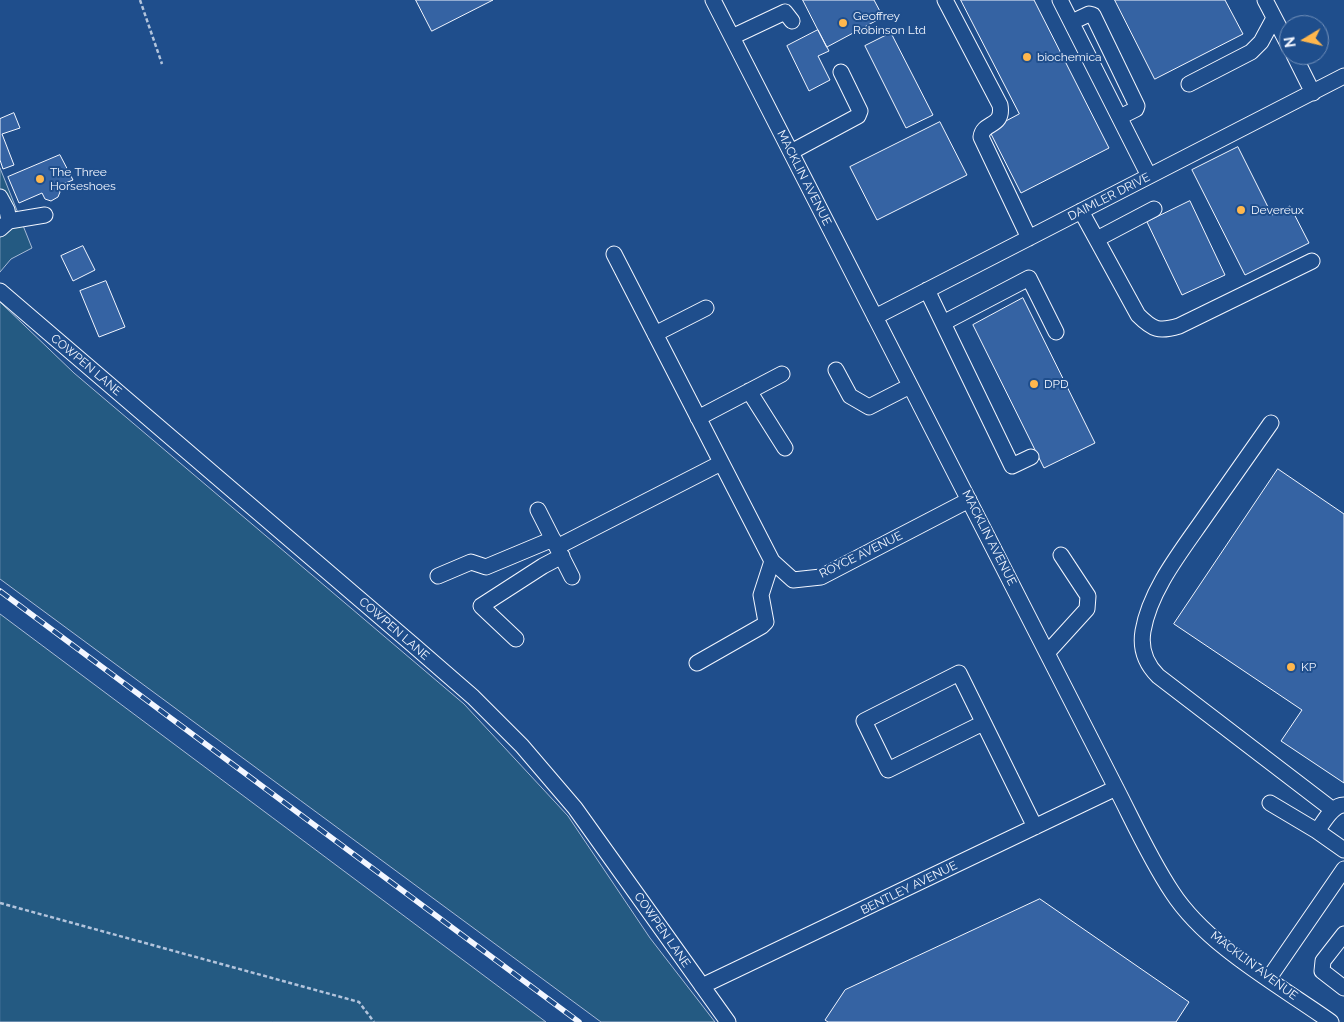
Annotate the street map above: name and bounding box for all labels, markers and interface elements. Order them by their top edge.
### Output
place label: Geoffrey Robinson Ltd [853,9,926,37]
north arrow [1279,15,1329,65]
marker: Geoffrey Robinson Ltd [837,17,849,29]
text: N [1281,36,1299,49]
place label: biochemica [1037,50,1102,64]
marker: biochemica [1021,51,1033,63]
street label: MACKLIN AVENUE [774,128,834,228]
place label: The Three Horseshoes [50,165,116,193]
street label: DAIMLER DRIVE [1066,170,1152,224]
marker: The Three Horseshoes [34,173,46,185]
place label: Devereux [1251,203,1304,217]
marker: Devereux [1235,204,1247,216]
street label: COWPEN LANE [48,331,124,399]
place label: DPD [1044,377,1069,391]
marker: DPD [1028,378,1040,390]
street label: MACKLIN AVENUE [959,488,1019,588]
street label: ROYCE AVENUE [817,529,905,581]
street label: COWPEN LANE [356,595,432,663]
place label: KP [1301,660,1316,674]
marker: KP [1285,661,1297,673]
street label: BENTLEY AVENUE [858,858,960,918]
street label: COWPEN LANE [631,890,693,970]
street label: MACKLIN AVENUE [1208,929,1300,1003]

